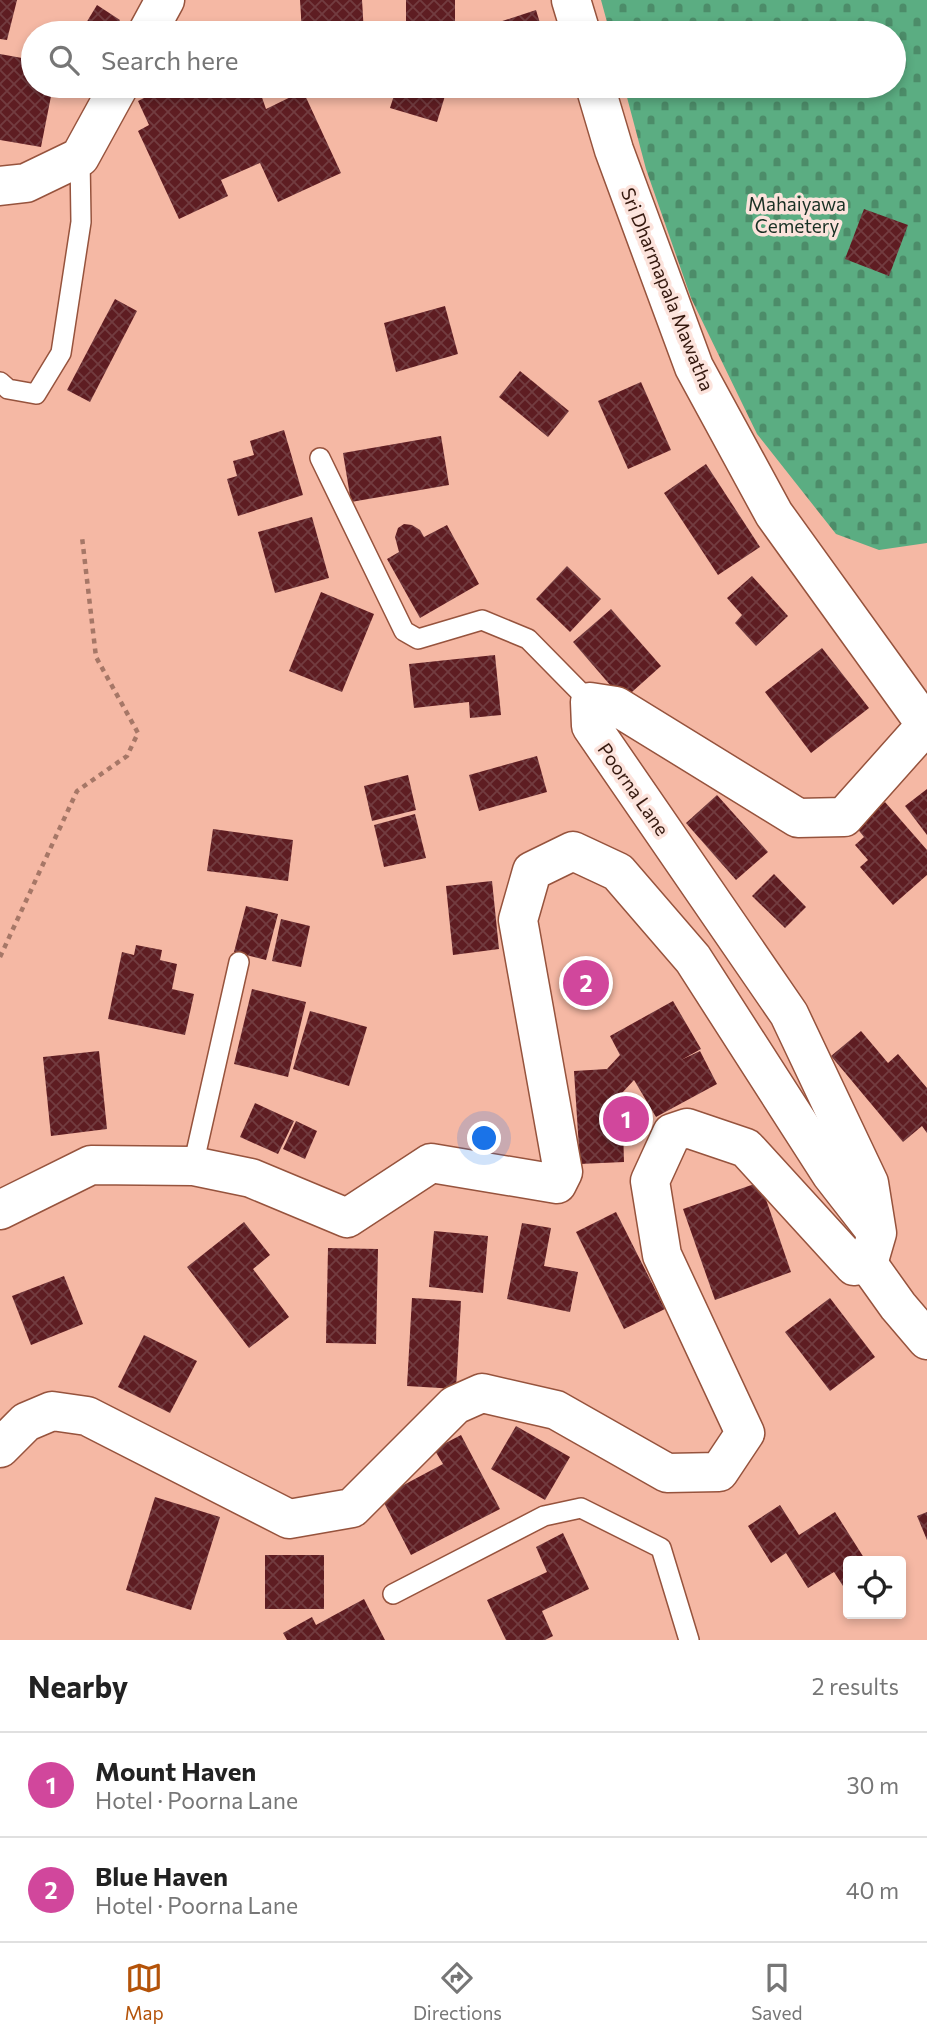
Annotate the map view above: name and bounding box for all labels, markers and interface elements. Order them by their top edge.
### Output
search box [21,21,906,98]
icon: search [45,41,83,79]
text: Search here [101,44,239,75]
street label: Sri Dharmapala Mawatha [617,184,719,394]
park label: Mahaiyawa Cemetery [748,192,846,237]
street label: Poorna Lane [594,738,674,840]
pin: 2 [563,957,609,1009]
pin: 1 [603,1093,649,1145]
your location [467,1121,501,1155]
map controls [843,1556,906,1619]
button: locate [843,1556,906,1619]
text: Nearby [28,1667,128,1704]
text: 2 results [812,1672,899,1700]
text: Mount Haven [95,1755,256,1786]
text: 1 [46,1771,56,1799]
text: 30 m [846,1771,899,1799]
text: Hotel · Poorna Lane [95,1786,298,1814]
text: Blue Haven [95,1860,228,1891]
text: 2 [44,1876,58,1904]
text: 40 m [846,1876,899,1904]
text: Hotel · Poorna Lane [95,1891,298,1919]
tab: Map [125,1959,164,2024]
tab: Directions [413,1959,502,2024]
tab: Saved [751,1959,802,2024]

